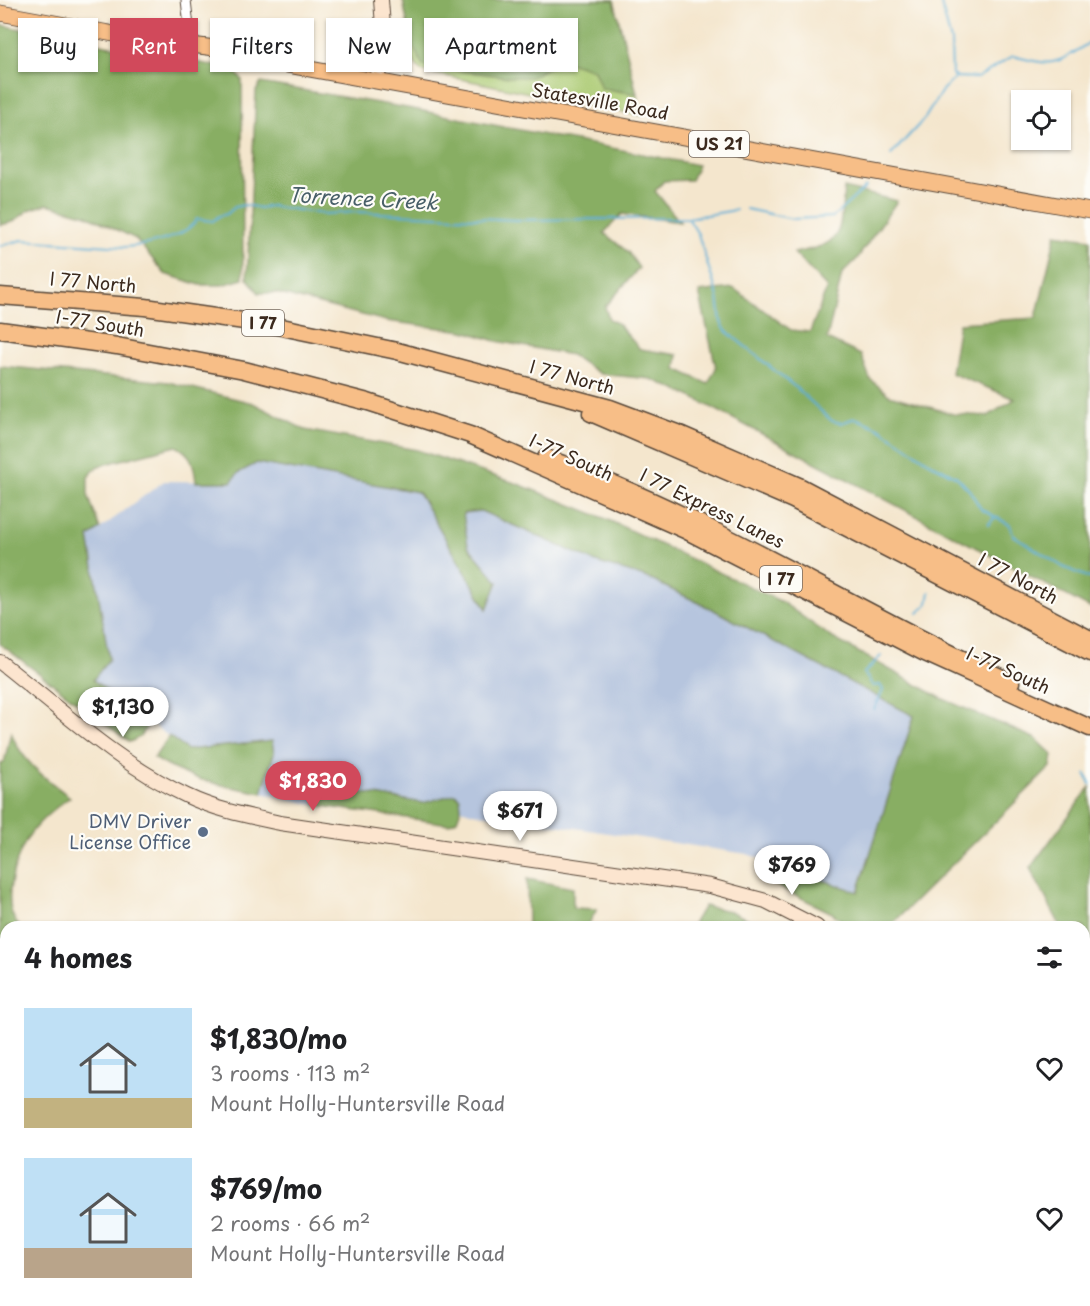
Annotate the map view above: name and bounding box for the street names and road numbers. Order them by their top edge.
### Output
street label: Statesville Road [530,75,671,126]
road number: US 21 [689,131,749,157]
street label: I 77 North [49,264,138,299]
street label: I-77 South [54,302,146,343]
road number: I 77 [242,310,284,336]
street label: I 77 North [527,352,618,401]
street label: I-77 South [525,426,618,487]
street label: I 77 Express Lanes [636,461,789,554]
street label: I 77 North [974,545,1063,610]
road number: I 77 [760,566,802,592]
street label: I-77 South [962,639,1055,700]

